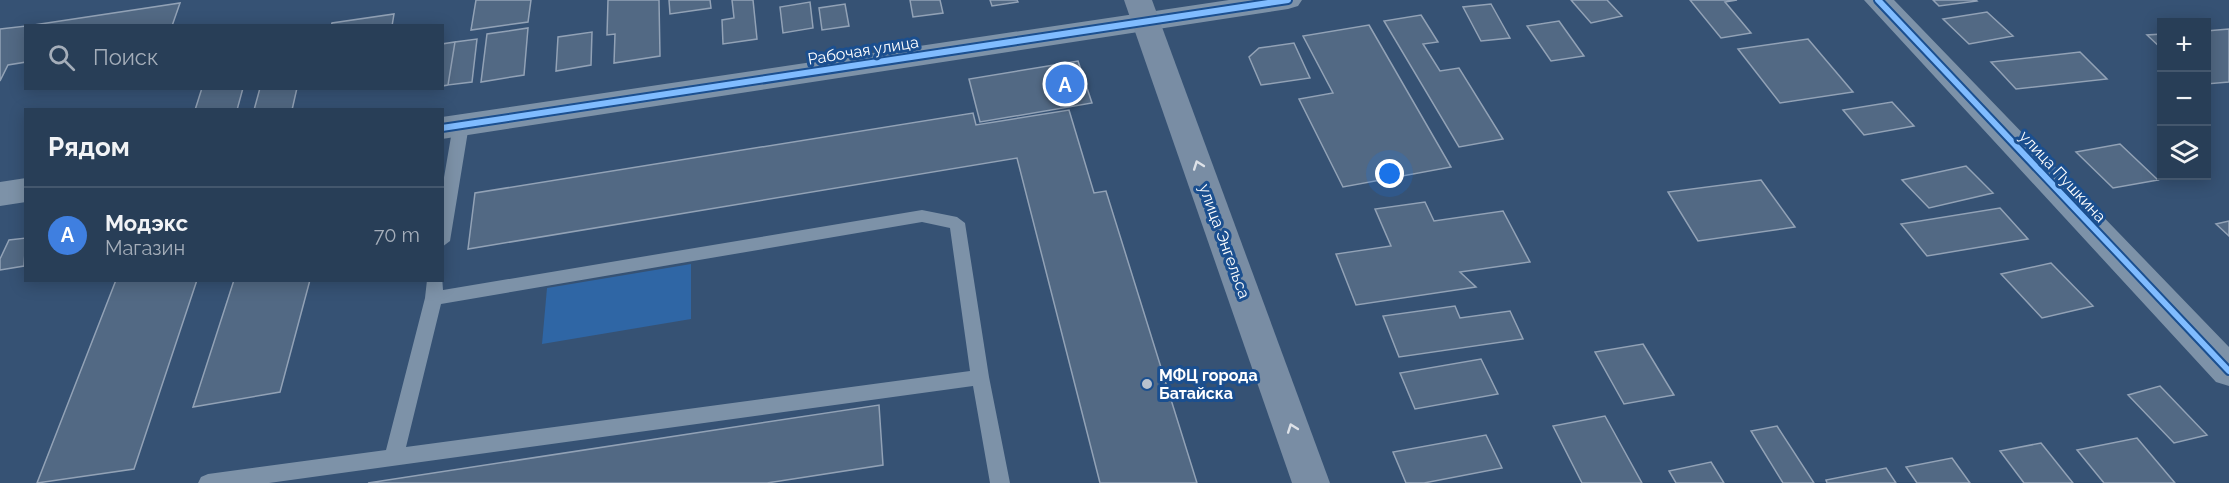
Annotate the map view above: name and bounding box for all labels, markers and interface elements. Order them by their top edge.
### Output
map controls [2157,18,2211,180]
button: + [2157,18,2211,72]
search box [24,24,444,90]
street label: Рабочая улица [806,32,920,69]
icon: search [45,41,78,74]
text: Поиск [93,44,158,70]
pin: A [1046,62,1084,106]
button: − [2157,72,2211,126]
button: layers [2157,126,2211,180]
street label: улица Пушкина [2015,127,2110,226]
text: Рядом [48,132,130,162]
your location [1375,159,1404,188]
one-way arrow [1192,160,1205,171]
street label: улица Энгельса [1195,181,1254,301]
text: Модэкс [105,210,188,236]
text: A [61,223,74,247]
text: 70 m [374,223,420,247]
text: Магазин [105,236,185,260]
place label: МФЦ города Батайска [1159,366,1258,403]
marker: МФЦ города Батайска [1140,377,1154,391]
one-way arrow [1286,423,1299,434]

